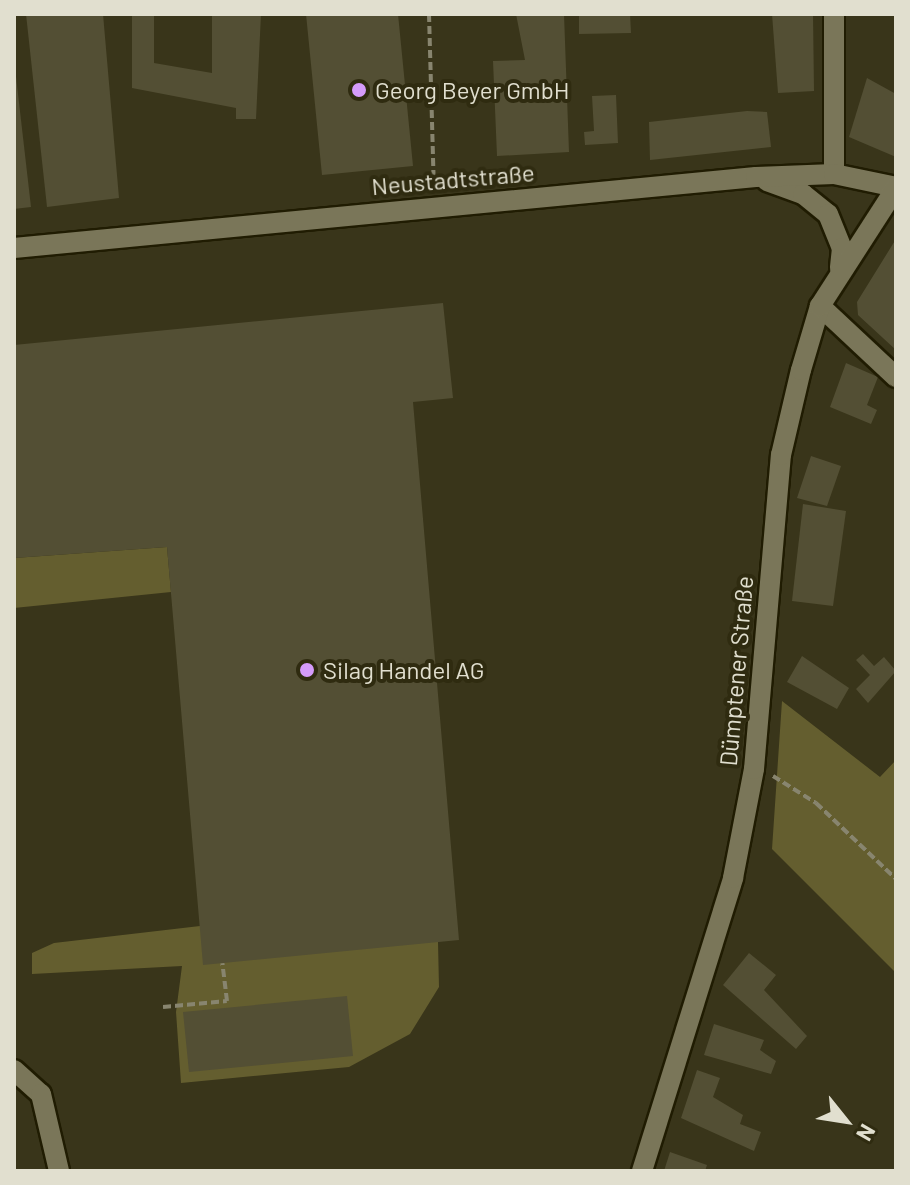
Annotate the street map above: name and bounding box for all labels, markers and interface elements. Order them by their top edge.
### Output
place label: Georg Beyer GmbH [375,76,569,104]
marker: Georg Beyer GmbH [350,81,368,99]
street label: Neustadtstraße [370,158,536,200]
street label: Dümptener Straße [713,575,759,767]
place label: Silag Handel AG [323,656,484,684]
marker: Silag Handel AG [298,661,316,679]
north arrow [806,1081,886,1161]
text: N [852,1120,882,1146]

